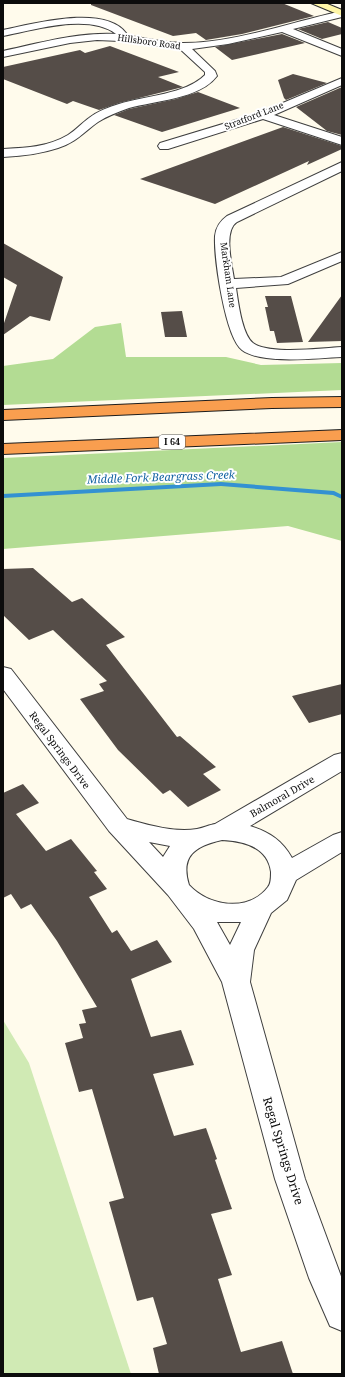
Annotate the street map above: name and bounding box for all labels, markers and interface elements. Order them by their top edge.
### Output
street label: Hillsboro Road [117,31,182,52]
street label: Stratford Lane [222,98,285,133]
street label: Markham Lane [217,241,240,309]
road number: I 64 [159,435,185,449]
water label: Middle Fork Beargrass Creek [86,466,236,487]
street label: Regal Springs Drive [26,709,94,791]
street label: Balmoral Drive [247,772,317,820]
street label: Regal Springs Drive [259,1095,308,1207]

